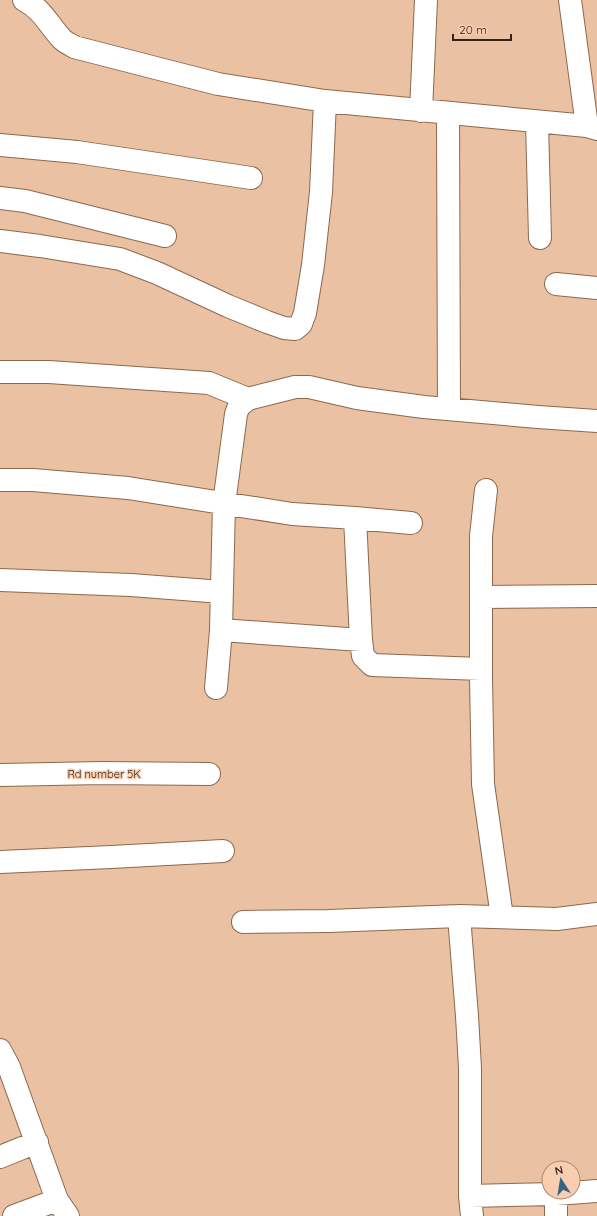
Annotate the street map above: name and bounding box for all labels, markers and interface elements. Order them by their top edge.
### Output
scale bar [453,16,511,42]
text: 20 m [459,22,487,37]
street label: Rd number 5K [67,767,141,781]
north arrow [541,1160,581,1200]
text: N [554,1163,564,1178]

